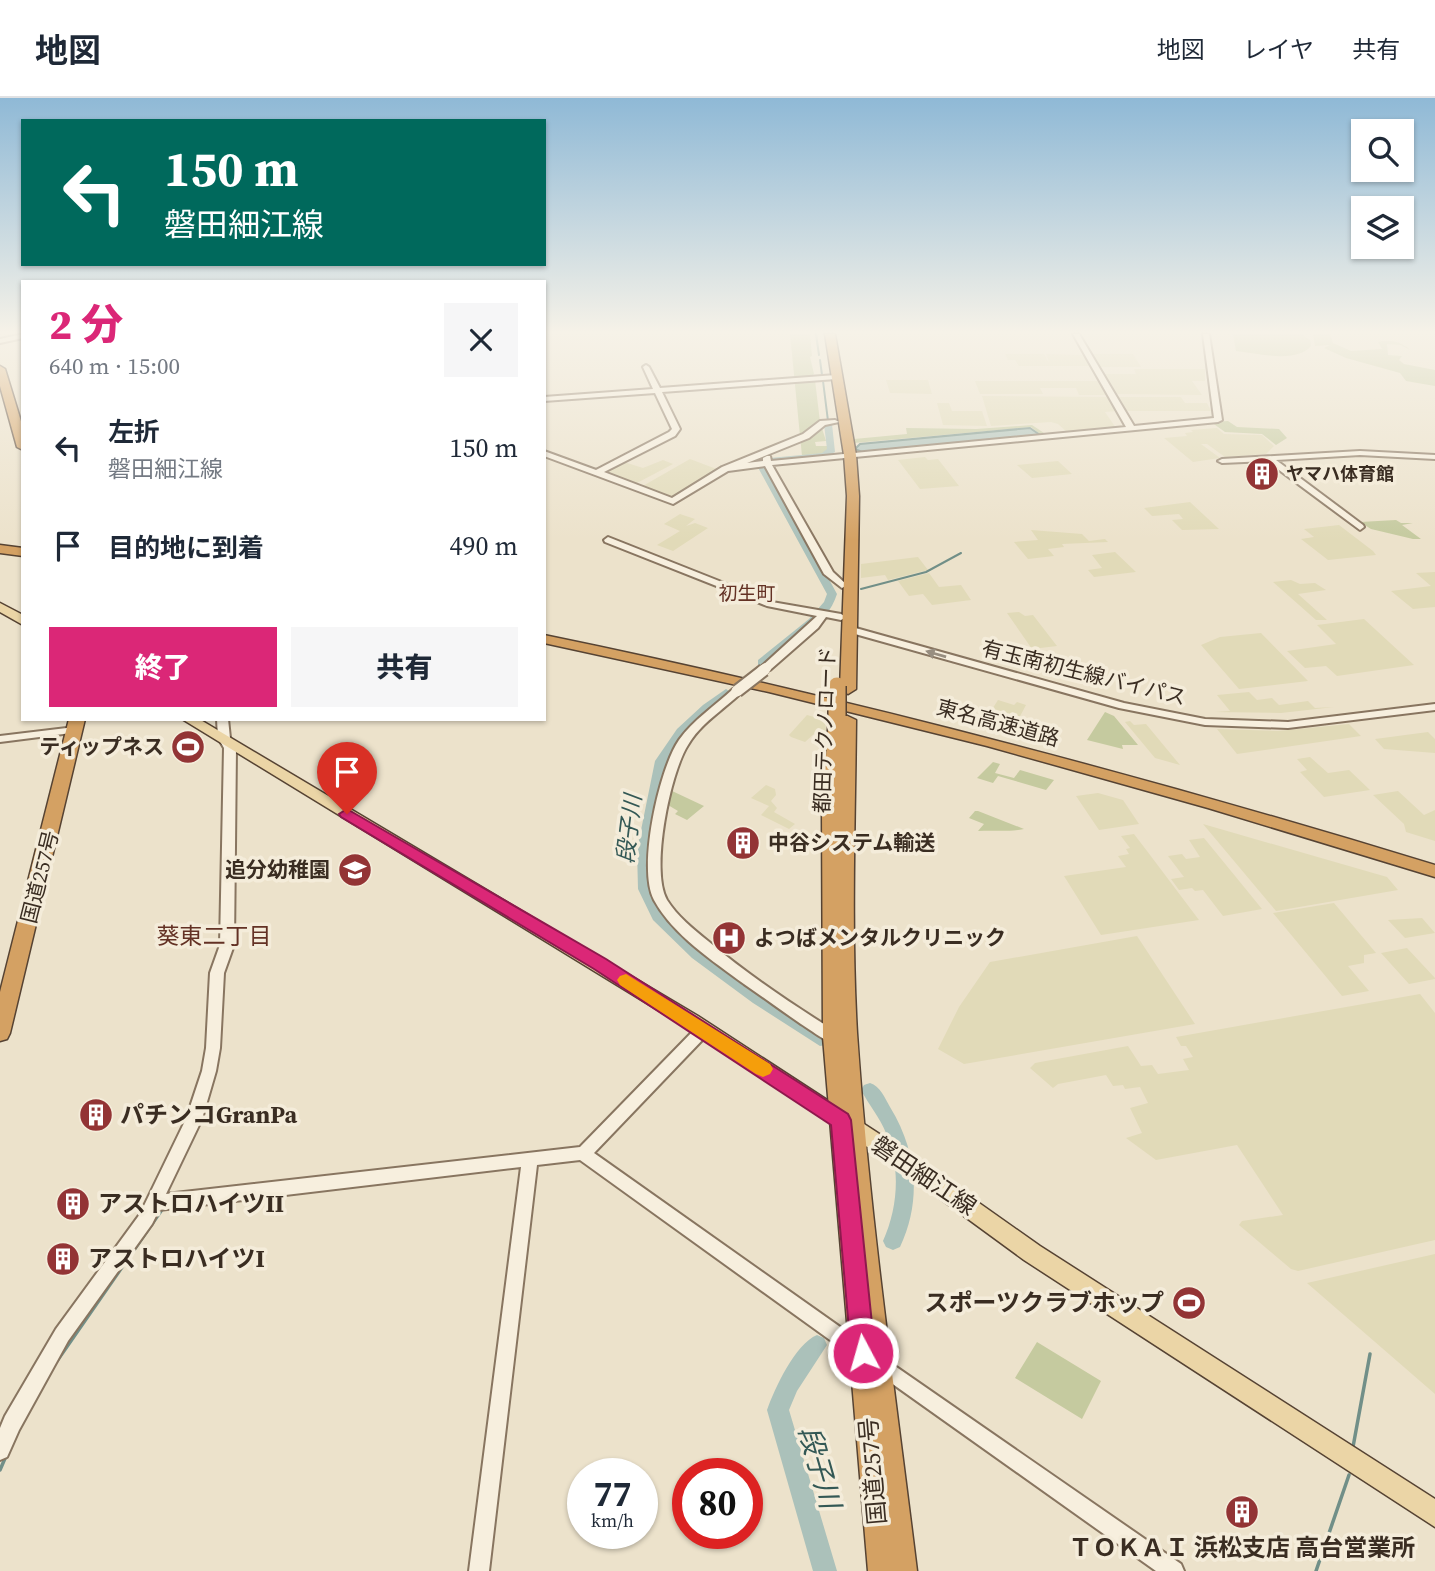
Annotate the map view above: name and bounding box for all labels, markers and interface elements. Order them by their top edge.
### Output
text: 地図 [35,28,101,73]
text: 地図 [1157,33,1205,66]
text: レイヤ [1243,33,1314,66]
text: 共有 [1352,33,1400,66]
map controls [1351,119,1414,259]
button: search [1351,119,1414,182]
text: 150 m [164,135,299,202]
icon: left [49,147,140,238]
button: layers [1351,196,1414,259]
text: 磐田細江線 [164,203,324,247]
text: 2 分 [49,295,123,353]
button: close [444,303,518,377]
text: 640 m · 15:00 [49,350,180,382]
text: 左折 [108,414,160,450]
icon: left [49,429,87,467]
text: 150 m [450,430,518,466]
text: 磐田細江線 [108,453,223,485]
building icon: ヤマハ体育館 [1243,455,1281,493]
place label: ヤマハ体育館 [1286,461,1394,486]
icon: arrive [49,527,87,565]
text: 490 m [450,528,518,564]
text: 目的地に到着 [108,530,264,566]
district label: 初生町 [718,580,776,606]
button: 終了 [49,627,277,707]
button: 共有 [291,627,518,707]
street label: 有玉南初生線バイパス [979,633,1189,712]
street label: 都田テクノロード [807,646,842,814]
one-way arrow [925,648,946,658]
street label: 東名高速道路 [934,692,1063,753]
sports icon: ティップネス [169,728,207,766]
place label: ティップネス [39,732,164,761]
pin [317,742,377,814]
icon: arrive [328,753,366,791]
water label: 段子川 [609,790,649,865]
building icon: 中谷システム輸送 [724,824,762,862]
street label: 国道257号 [14,828,65,926]
place label: 中谷システム輸送 [768,828,935,857]
school or university icon: 追分幼稚園 [336,851,374,889]
place label: 追分幼稚園 [225,855,330,884]
hospital icon: よつばメンタルクリニック [710,919,748,957]
district label: 葵東二丁目 [157,920,272,952]
place label: よつばメンタルクリニック [754,923,1006,952]
building icon: パチンコGranPa [77,1096,115,1134]
place label: パチンコGranPa [120,1098,298,1131]
street label: 磐田細江線 [865,1128,983,1223]
building icon: アストロハイツII [54,1185,92,1223]
place label: アストロハイツII [98,1187,284,1220]
building icon: アストロハイツI [44,1240,82,1278]
place label: アストロハイツI [88,1242,265,1275]
sports icon: スポーツクラブホップ [1170,1284,1208,1322]
place label: スポーツクラブホップ [924,1286,1164,1319]
position arrow [826,1316,900,1390]
street label: 国道257号 [851,1416,894,1526]
water label: 段子川 [790,1421,851,1515]
speed limit sign: 80 [672,1458,763,1549]
text: 77 [594,1470,631,1518]
building icon: ＴＯＫＡＩ 浜松支店 高台営業所 [1223,1493,1261,1531]
text: km/h [591,1508,634,1533]
place label: ＴＯＫＡＩ 浜松支店 高台営業所 [1069,1531,1415,1564]

